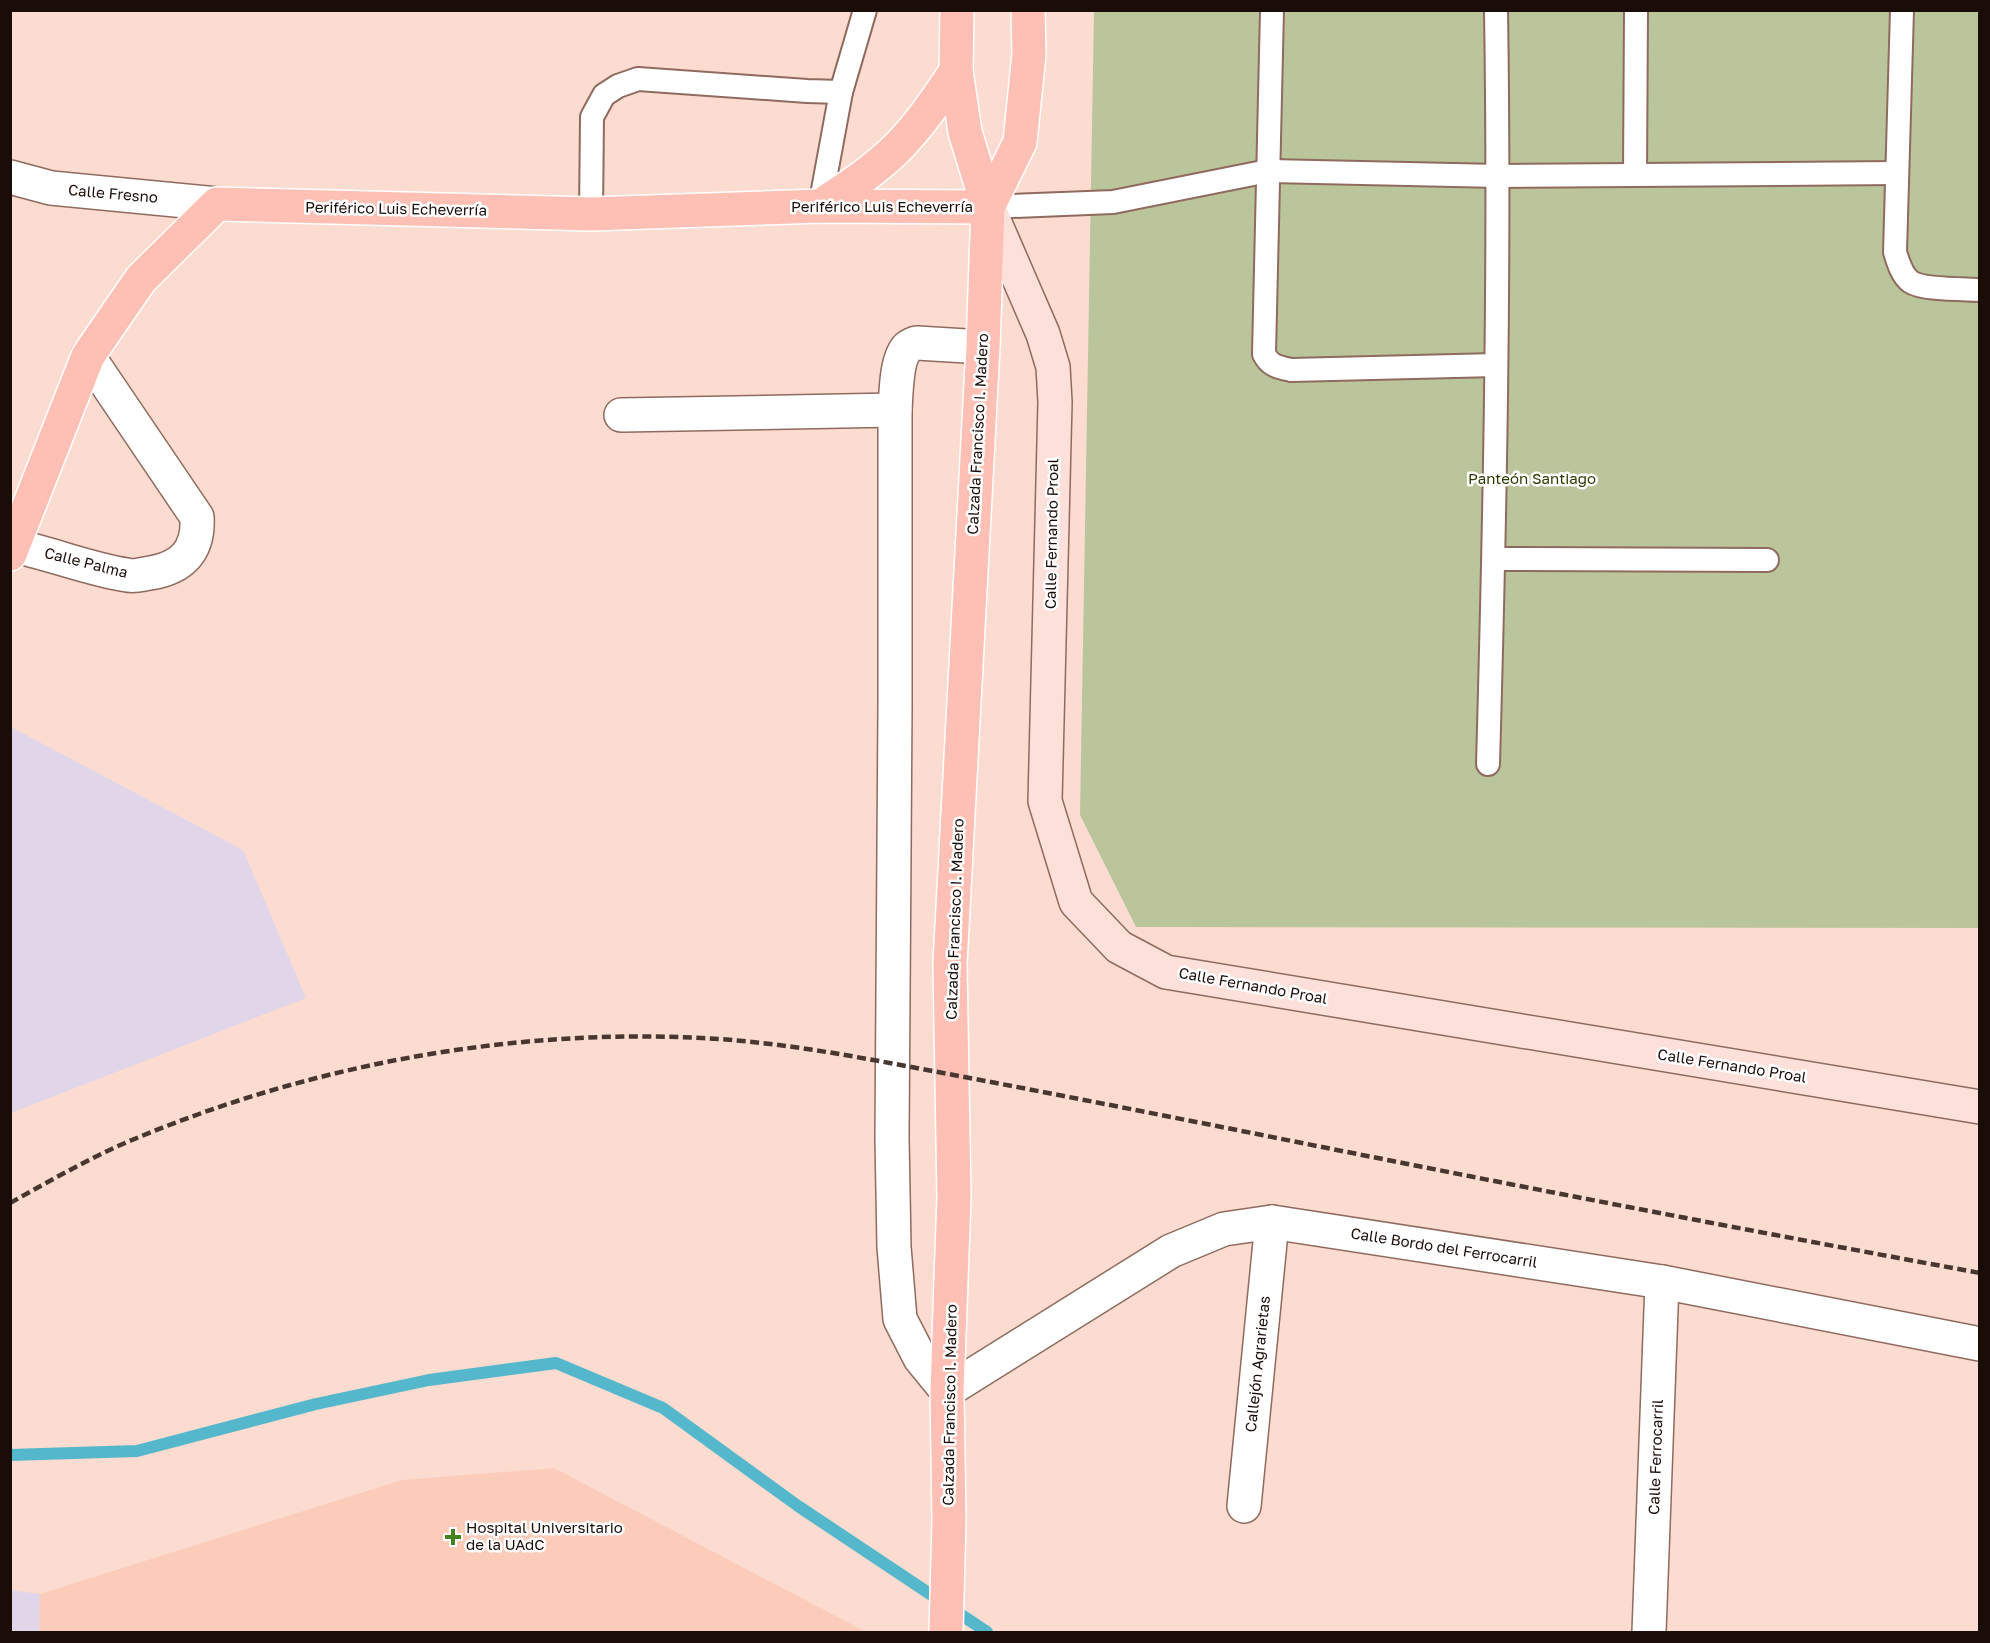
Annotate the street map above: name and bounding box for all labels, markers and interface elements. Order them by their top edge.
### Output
street label: Calle Fresno [67,180,159,206]
street label: Periférico Luis Echeverría [305,197,487,219]
street label: Periférico Luis Echeverría [791,197,973,215]
street label: Calzada Francisco I. Madero [963,333,991,535]
street label: Calle Fernando Proal [1041,458,1061,609]
park label: Panteón Santiago [1468,469,1596,487]
street label: Calle Palma [43,543,130,581]
street label: Calzada Francisco I. Madero [941,818,967,1020]
street label: Calle Fernando Proal [1177,963,1329,1007]
street label: Calle Fernando Proal [1656,1044,1808,1086]
street label: Calle Bordo del Ferrocarril [1349,1223,1539,1271]
street label: Callejón Agrarietas [1241,1295,1273,1433]
street label: Calzada Francisco I. Madero [938,1304,960,1506]
street label: Calle Ferrocarril [1644,1399,1666,1515]
place label: Hospital Universitario de la UAdC [466,1518,623,1553]
marker: Hospital Universitario de la UAdC [444,1528,462,1546]

